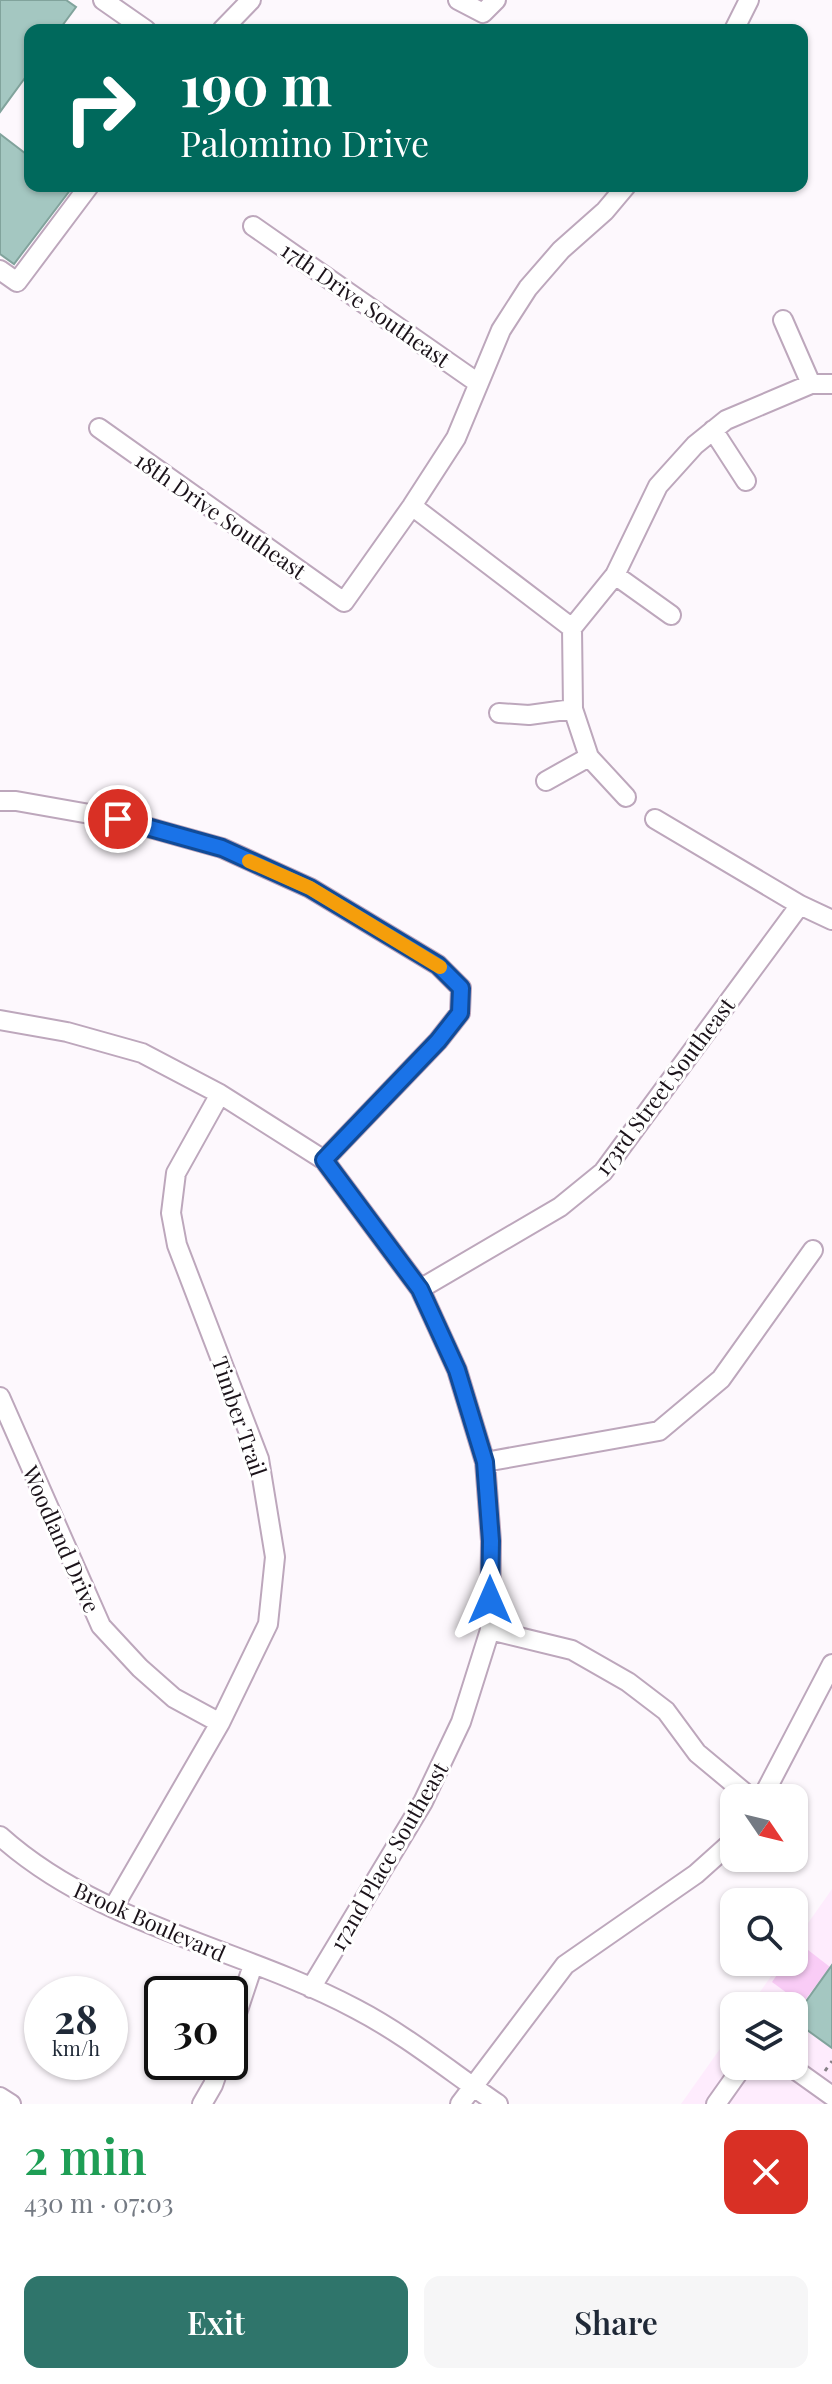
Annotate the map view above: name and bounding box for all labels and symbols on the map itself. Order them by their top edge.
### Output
street label: 17th Drive Southeast [276,234,457,374]
street label: 18th Drive Southeast [130,445,313,586]
pin [84,785,152,853]
street label: 173rd Street Southeast [587,990,742,1181]
street label: Timber Trail [206,1352,274,1480]
street label: Woodland Drive [16,1460,108,1617]
position arrow [448,1558,532,1642]
street label: 172nd Place Southeast [322,1755,455,1956]
north arrow [720,1784,808,1872]
street label: Brook Boulevard [69,1874,231,1968]
speed limit sign: 30 [144,1976,248,2080]

